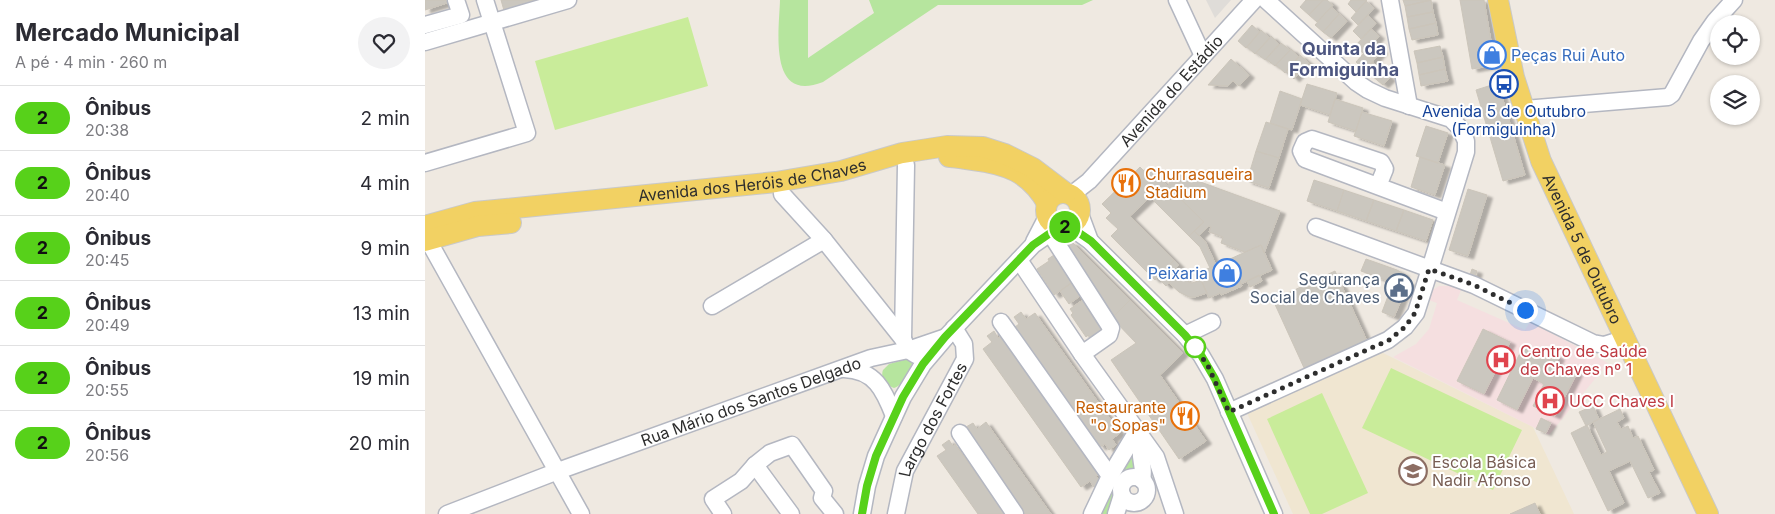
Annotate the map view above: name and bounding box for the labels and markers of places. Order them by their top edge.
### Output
shop icon: Peças Rui Auto [1477,40,1507,70]
place label: Peças Rui Auto [1511,45,1625,65]
bus stop icon: Avenida 5 de Outubro (Formiguinha) [1489,69,1519,99]
place label: Avenida 5 de Outubro (Formiguinha) [1422,101,1586,139]
place label: Churrasqueira Stadium [1145,164,1253,202]
restaurant icon: Churrasqueira Stadium [1111,168,1141,198]
shop icon: Peixaria [1212,258,1242,288]
place label: Peixaria [1148,263,1208,283]
place label: Segurança Social de Chaves [1250,269,1380,307]
public building icon: Segurança Social de Chaves [1384,273,1414,303]
unlabelled marker [1184,336,1206,358]
place label: Centro de Saúde de Chaves nº 1 [1520,341,1647,379]
hospital icon: Centro de Saúde de Chaves nº 1 [1486,345,1516,375]
hospital icon: UCC Chaves I [1535,386,1565,416]
place label: UCC Chaves I [1569,391,1674,411]
place label: Restaurante "o Sopas" [1076,397,1166,435]
restaurant icon: Restaurante "o Sopas" [1170,401,1200,431]
place label: Escola Básica Nadir Afonso [1432,452,1536,490]
school or university icon: Escola Básica Nadir Afonso [1398,456,1428,486]

